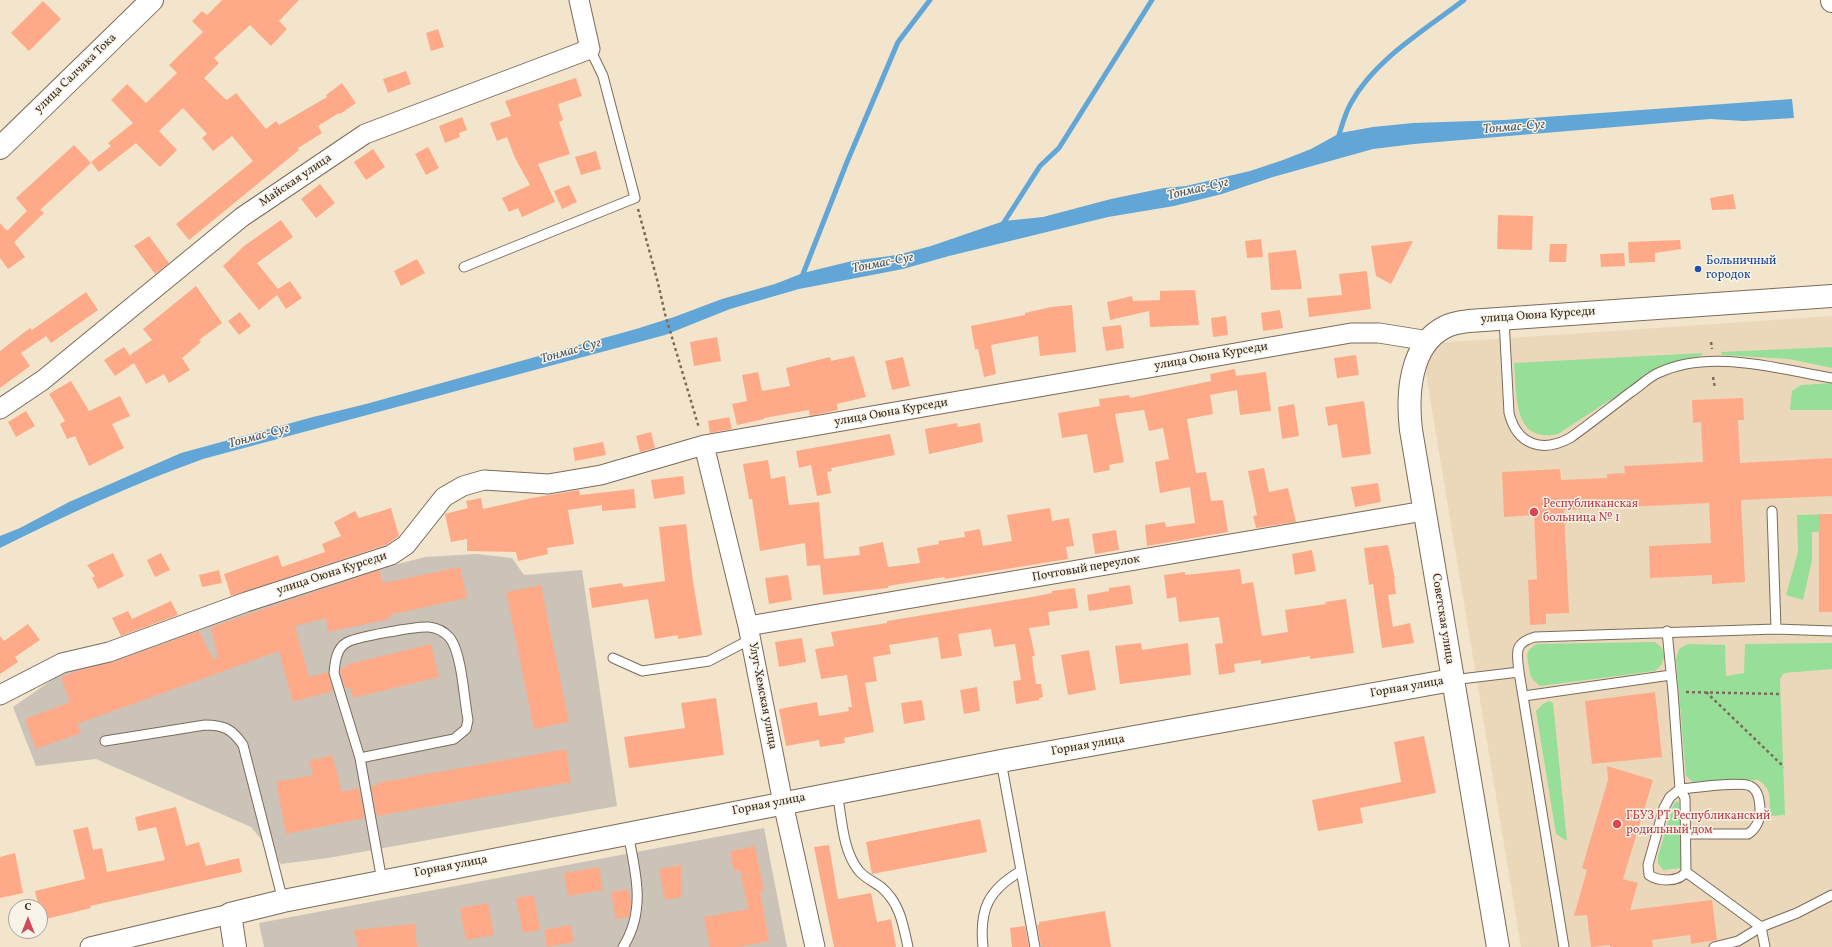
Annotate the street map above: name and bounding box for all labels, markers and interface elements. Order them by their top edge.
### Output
street label: улица Салчака Тока [32,31,120,117]
water label: Тонмас-Суг [1482,118,1546,138]
street label: Майская улица [257,151,335,211]
water label: Тонмас-Суг [1166,175,1230,205]
water label: Тонмас-Суг [851,250,915,278]
place label: Больничный городок [1706,255,1776,283]
marker: Больничный городок [1693,264,1703,274]
street label: улица Оюна Курседи [1480,305,1596,327]
water label: Тонмас-Суг [539,336,603,368]
street label: улица Оюна Курседи [1153,340,1269,374]
street label: улица Оюна Курседи [833,396,949,430]
water label: Тонмас-Суг [227,421,291,453]
place label: Республиканская больница № 1 [1543,498,1638,526]
marker: Республиканская больница № 1 [1528,506,1540,518]
street label: улица Оюна Курседи [275,549,389,599]
street label: Почтовый переулок [1031,552,1141,586]
street label: Советская улица [1428,573,1456,665]
street label: Улуг-Хемская улица [745,641,779,751]
street label: Горная улица [1369,674,1445,702]
street label: Горная улица [1050,732,1126,760]
street label: Горная улица [731,791,807,819]
place label: ГБУЗ РТ Республиканский родильный дом [1626,810,1770,838]
marker: ГБУЗ РТ Республиканский родильный дом [1611,818,1623,830]
street label: Горная улица [413,853,489,881]
north arrow [8,899,48,939]
text: С [24,900,32,915]

